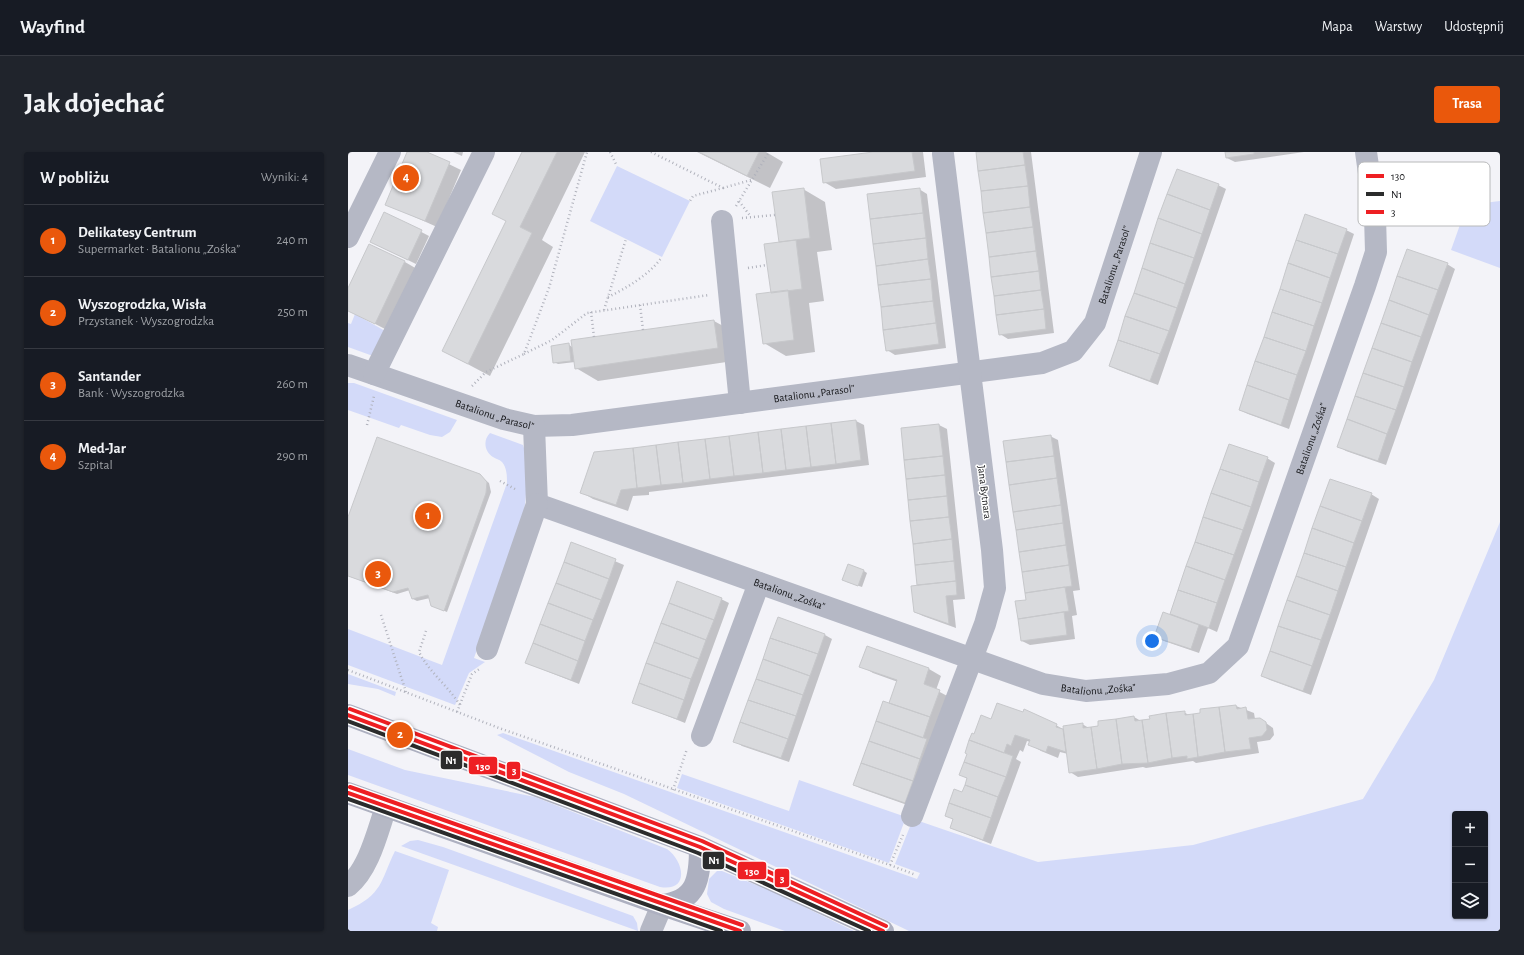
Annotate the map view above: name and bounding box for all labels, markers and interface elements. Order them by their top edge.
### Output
text: Wayfind [20,18,85,37]
text: Mapa [1322,20,1353,34]
text: Warstwy [1375,20,1422,34]
text: Udostępnij [1444,20,1504,34]
button: Trasa [1434,86,1500,123]
text: Jak dojechać [24,90,164,118]
legend [1358,162,1490,226]
pin: 4 [393,163,419,193]
text: W pobliżu [40,169,109,186]
text: Wyniki: 4 [261,171,308,184]
text: 130 [1391,171,1405,182]
text: N1 [1391,189,1402,200]
text: 3 [1391,207,1396,218]
street label: Batalionu „Parasol” [1097,224,1132,306]
text: Delikatesy Centrum [78,225,197,240]
text: 1 [51,234,55,247]
text: 240 m [276,234,308,247]
text: Supermarket · Batalionu „Zośka” [78,243,240,256]
text: Wyszogrodzka, Wisła [78,297,207,312]
text: 2 [50,306,56,319]
text: 250 m [277,306,308,319]
text: Przystanek · Wyszogrodzka [78,315,214,328]
text: Santander [78,369,141,384]
text: 3 [50,378,56,391]
text: 260 m [277,378,308,391]
street label: Batalionu „Parasol” [773,383,855,404]
text: Bank · Wyszogrodzka [78,387,185,400]
street label: Batalionu „Parasol” [454,398,535,432]
street label: Batalionu „Zośka” [1294,401,1329,476]
text: Med-Jar [78,441,126,456]
text: 4 [50,450,56,463]
text: 290 m [277,450,308,463]
text: Szpital [78,459,113,472]
street label: Jana Bytnara [976,465,993,520]
pin: 1 [415,501,441,531]
pin: 3 [365,559,391,589]
street label: Batalionu „Zośka” [752,576,827,612]
your location [1142,631,1162,651]
street label: Batalionu „Zośka” [1060,682,1136,697]
pin: 2 [387,720,413,750]
line badge: N1 [440,750,463,770]
text: N1 [445,755,457,766]
line badge: 130 [468,756,498,775]
text: 130 [476,761,490,772]
line badge: 3 [506,761,521,780]
text: 3 [512,765,517,776]
map controls [1452,811,1488,919]
button: + [1452,811,1488,847]
button: − [1452,847,1488,883]
line badge: N1 [702,851,725,870]
text: N1 [708,855,720,866]
line badge: 130 [737,861,767,880]
text: 130 [745,866,759,877]
line badge: 3 [774,868,790,888]
text: 3 [780,873,785,884]
button: layers [1452,883,1488,919]

